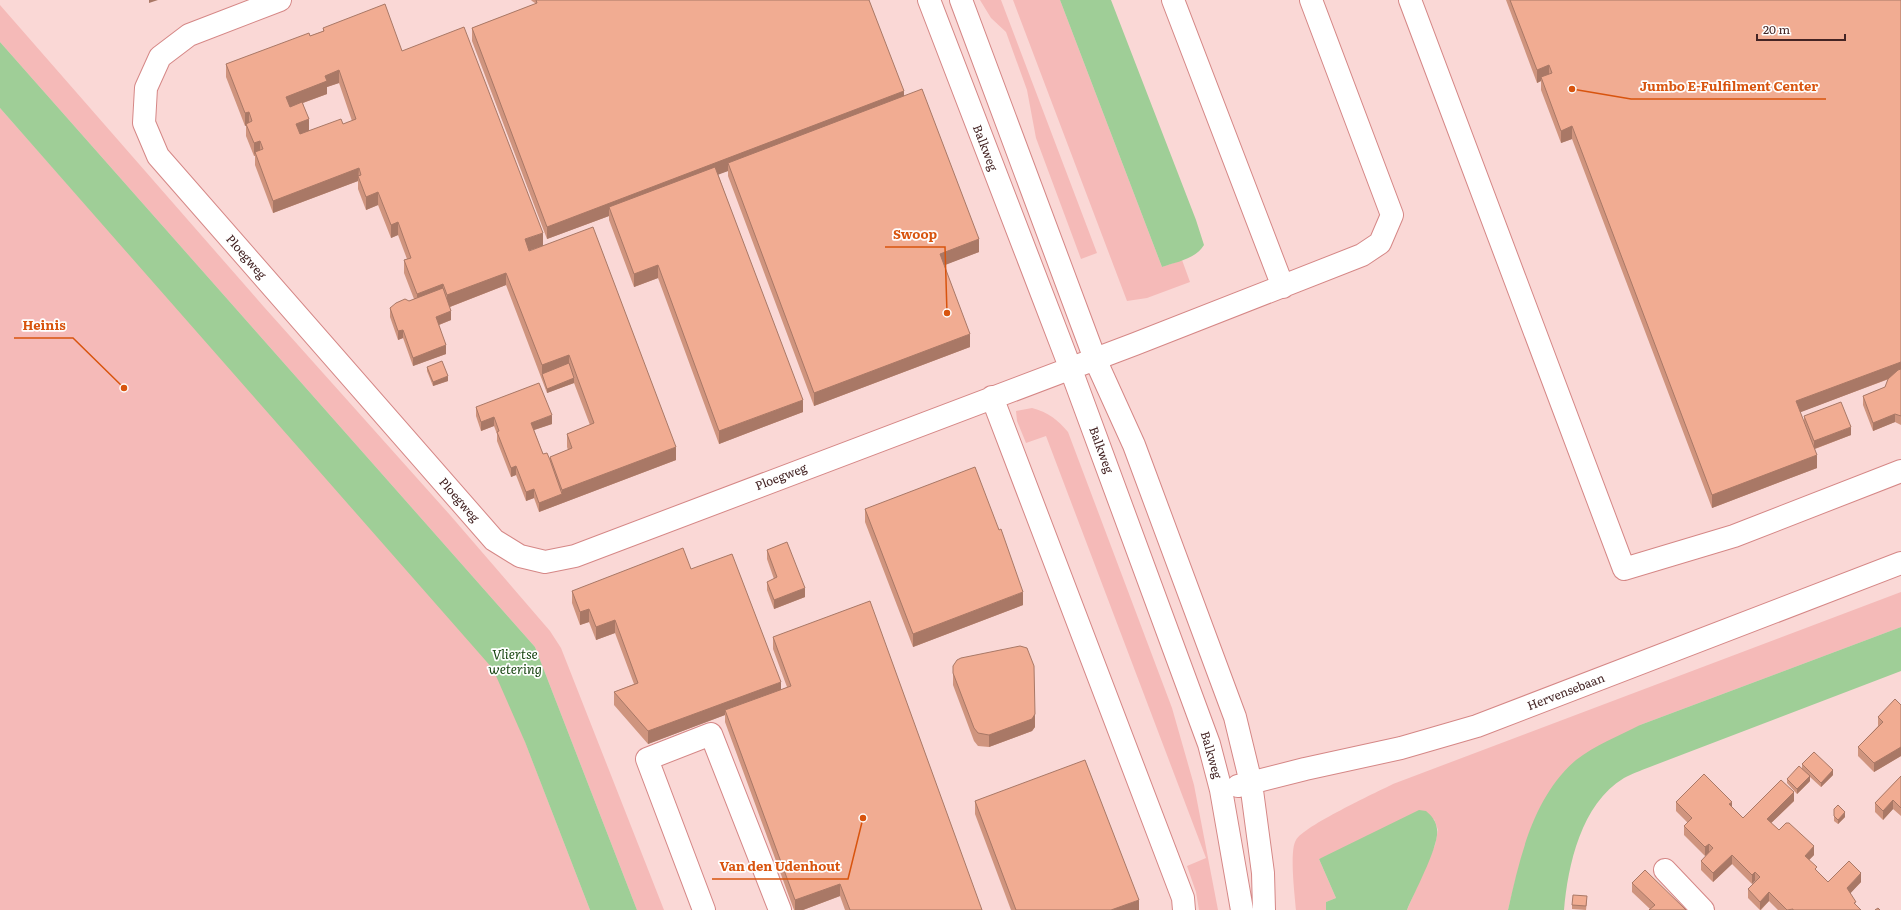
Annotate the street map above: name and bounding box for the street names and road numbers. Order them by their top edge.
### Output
street label: Balkweg [969,122,1003,174]
street label: Ploegweg [222,230,272,283]
street label: Balkweg [1085,424,1119,476]
street label: Ploegweg [752,458,809,494]
street label: Ploegweg [435,473,485,526]
street label: Hervensebaan [1524,668,1607,714]
street label: Balkweg [1197,729,1227,781]

